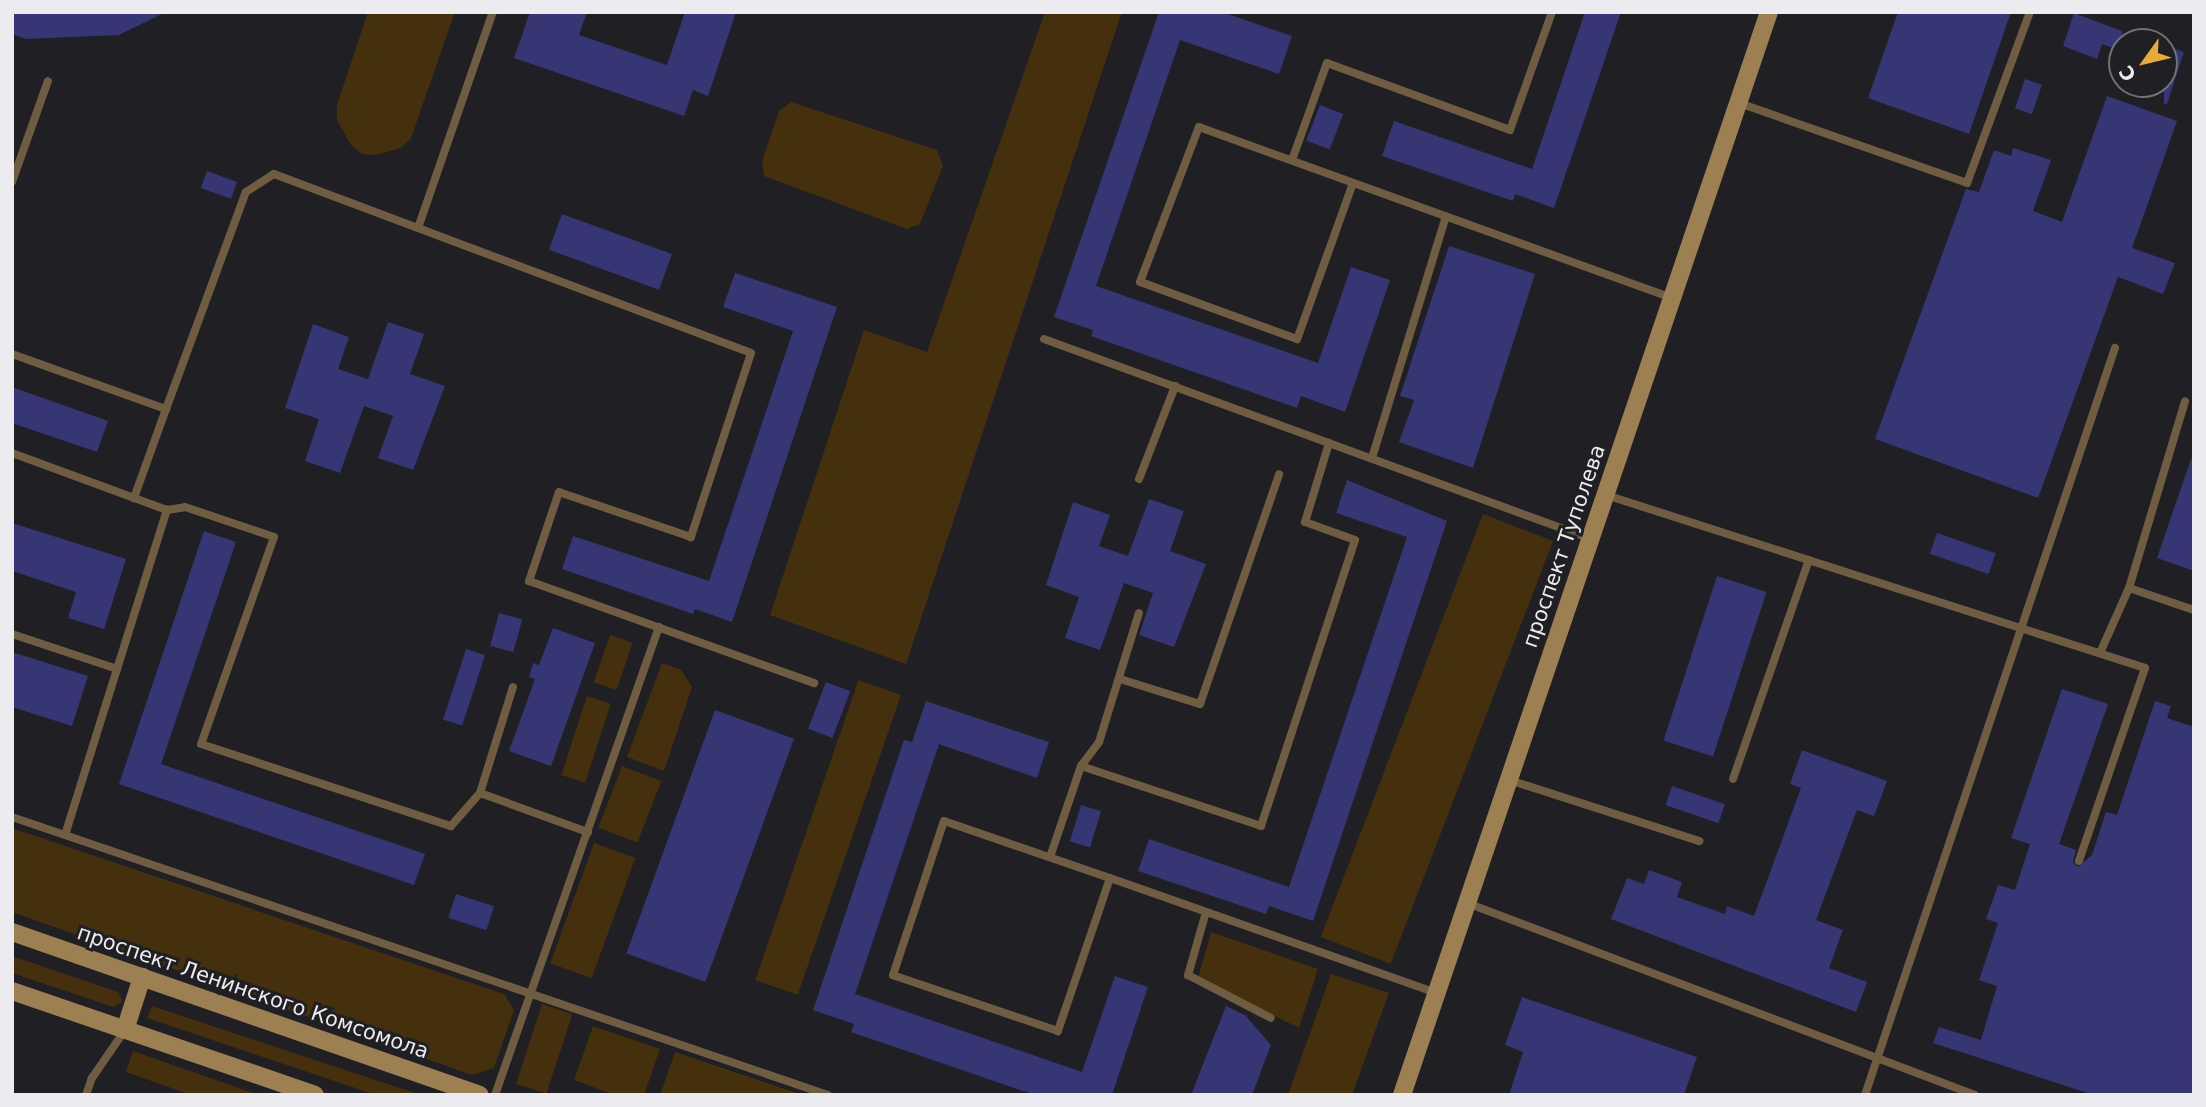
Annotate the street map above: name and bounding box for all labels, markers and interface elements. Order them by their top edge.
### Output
north arrow [2108,28,2178,98]
text: С [2114,62,2140,86]
street label: проспект Туполева [1517,441,1611,651]
street label: проспект Ленинского Комсомола [74,920,432,1064]

